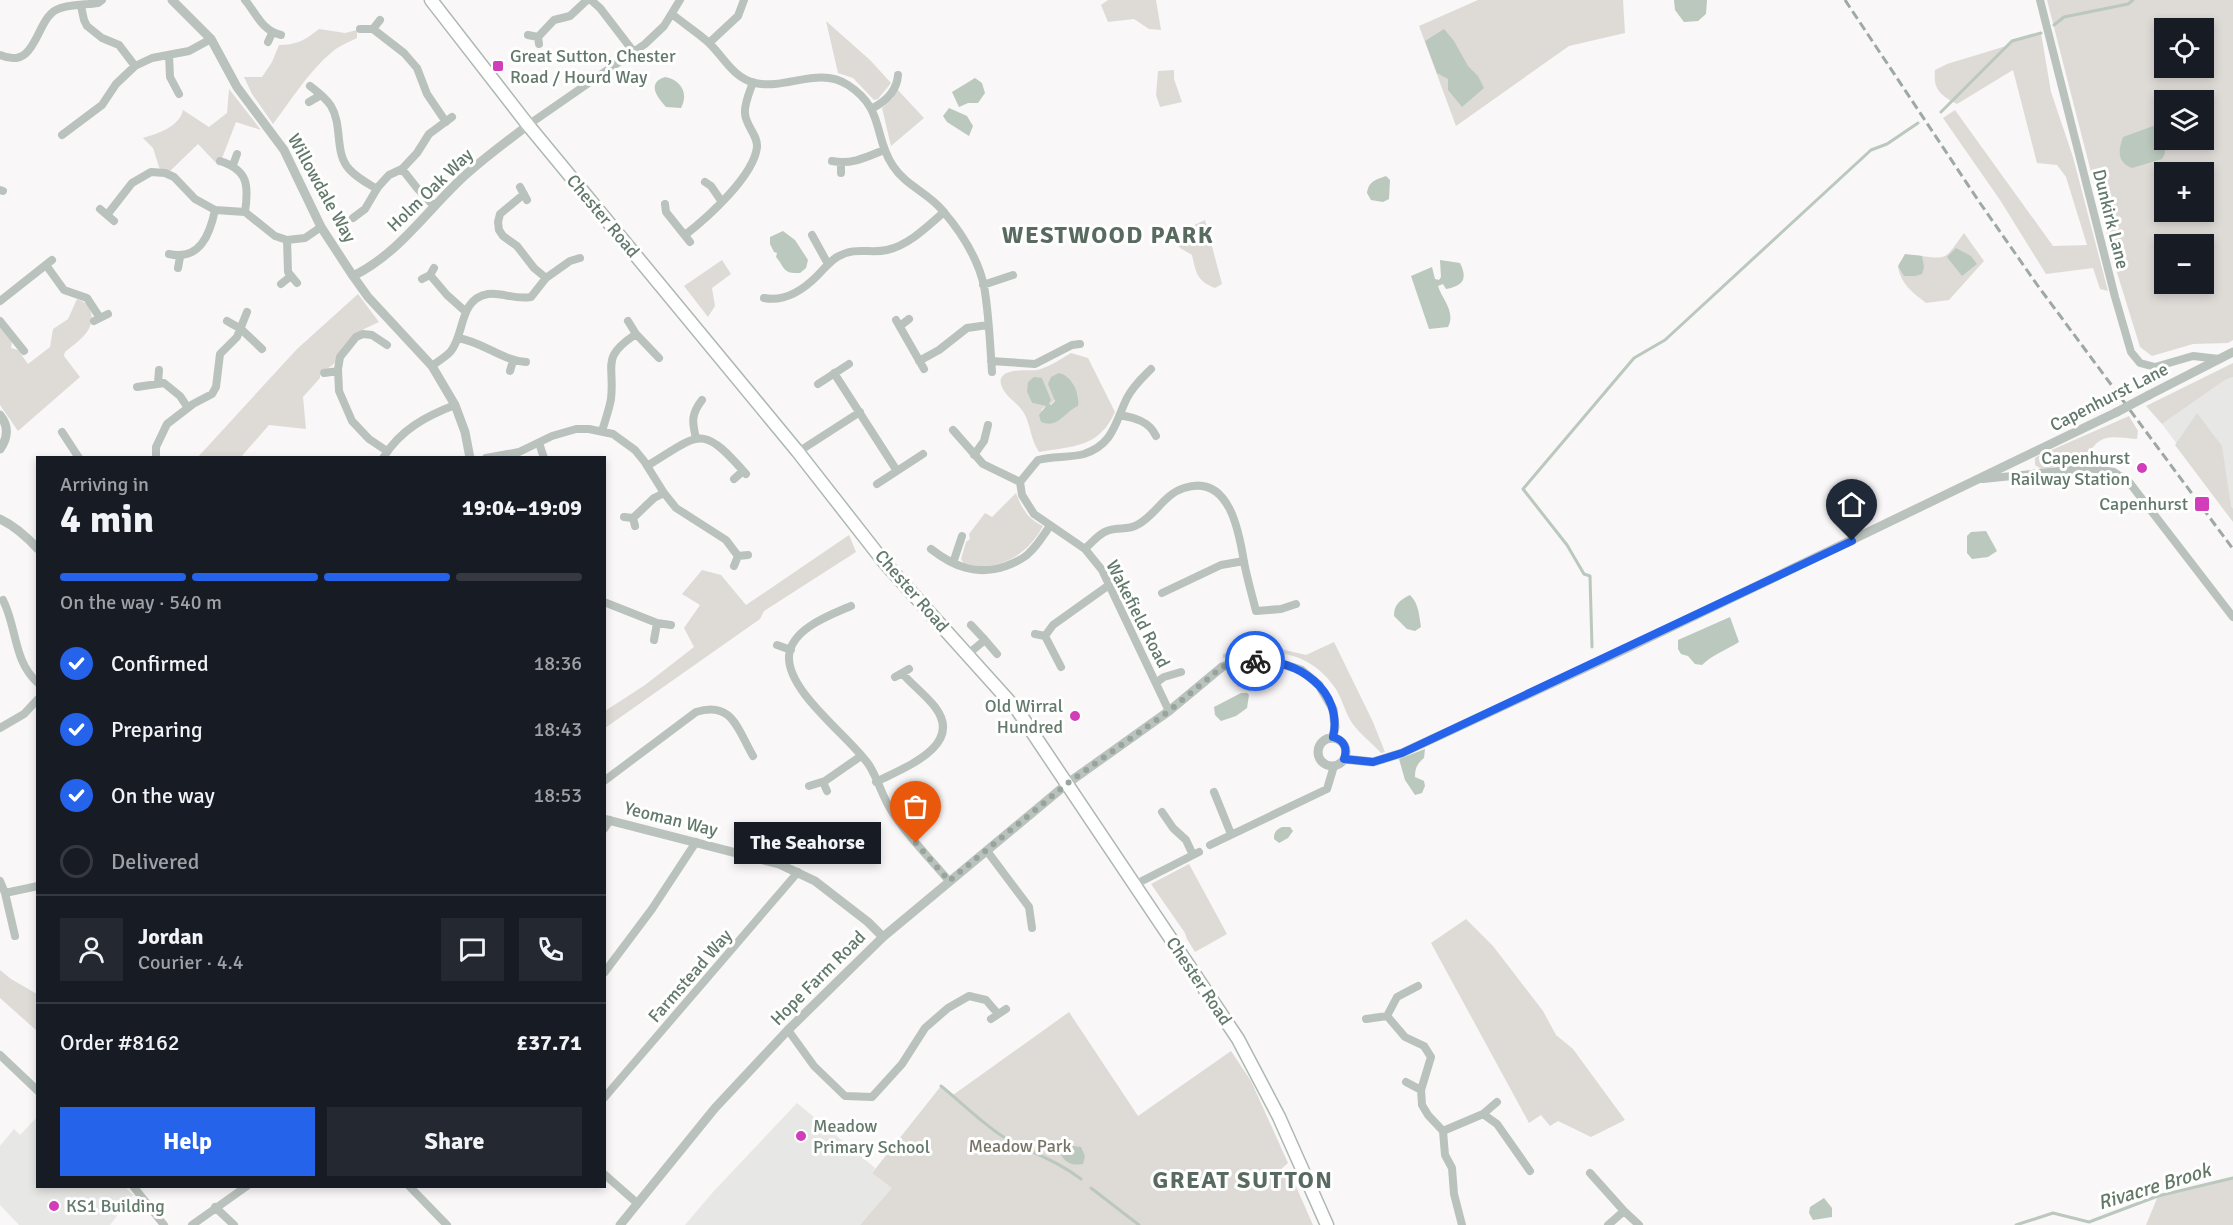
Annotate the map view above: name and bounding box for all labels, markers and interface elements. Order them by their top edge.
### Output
map controls [2154,18,2214,294]
button: locate [2154,18,2214,78]
place label: Great Sutton, Chester Road / Hourd Way [510,45,676,88]
marker: Great Sutton, Chester Road / Hourd Way [491,59,505,73]
button: layers [2154,90,2214,150]
street label: Willowdale Way [283,130,361,247]
street label: Holm Oak Way [383,143,478,236]
button: + [2154,162,2214,222]
street label: Dunkirk Lane [2088,167,2134,271]
street label: Chester Road [562,170,644,262]
district label: WESTWOOD PARK [1002,220,1214,250]
button: − [2154,234,2214,294]
street label: Capenhurst Lane [2046,358,2172,436]
place label: Capenhurst Railway Station [2010,447,2130,490]
marker: Capenhurst Railway Station [2135,461,2149,475]
text: Arriving in [60,472,149,497]
pin [1826,479,1877,541]
icon: home [1835,488,1868,521]
place label: Capenhurst [2099,493,2188,515]
text: 19:04–19:09 [462,494,582,521]
text: 4 min [60,495,154,543]
marker: Capenhurst [2193,495,2211,513]
street label: Chester Road [870,545,954,637]
street label: Wakefield Road [1101,556,1175,672]
text: On the way · 540 m [60,590,222,615]
courier [1225,631,1285,691]
icon: bike [1239,645,1272,678]
icon: check [60,647,93,680]
text: Confirmed [111,650,209,677]
text: 18:36 [533,651,582,676]
place label: Old Wirral Hundred [985,695,1063,738]
marker: Old Wirral Hundred [1068,709,1082,723]
icon: check [60,713,93,746]
text: Preparing [111,716,203,743]
text: 18:43 [533,717,582,742]
icon: check [60,779,93,812]
pin [890,781,941,843]
text: On the way [111,782,215,809]
text: 18:53 [533,783,582,808]
icon: bag [899,790,932,823]
street label: Yeoman Way [622,797,721,841]
callout: The Seahorse [733,822,880,864]
text: The Seahorse [750,830,865,855]
text: Delivered [111,848,199,875]
button: person [60,918,123,981]
button: chat [441,918,504,981]
button: phone [519,918,582,981]
text: Jordan [138,923,204,950]
street label: Farmstead Way [644,924,737,1027]
street label: Hope Farm Road [766,926,870,1030]
street label: Chester Road [1161,933,1237,1029]
text: Courier · 4.4 [138,950,244,975]
text: Order #8162 [60,1029,180,1056]
text: £37.71 [516,1029,582,1056]
button: Help [60,1107,315,1176]
button: Share [327,1107,582,1176]
place label: Meadow Primary School [813,1115,930,1158]
marker: Meadow Primary School [794,1129,808,1143]
park label: Meadow Park [969,1135,1071,1157]
water label: Rivacre Brook [2095,1157,2216,1216]
district label: GREAT SUTTON [1152,1165,1334,1195]
place label: KS1 Building [66,1195,165,1217]
marker: KS1 Building [47,1199,61,1213]

